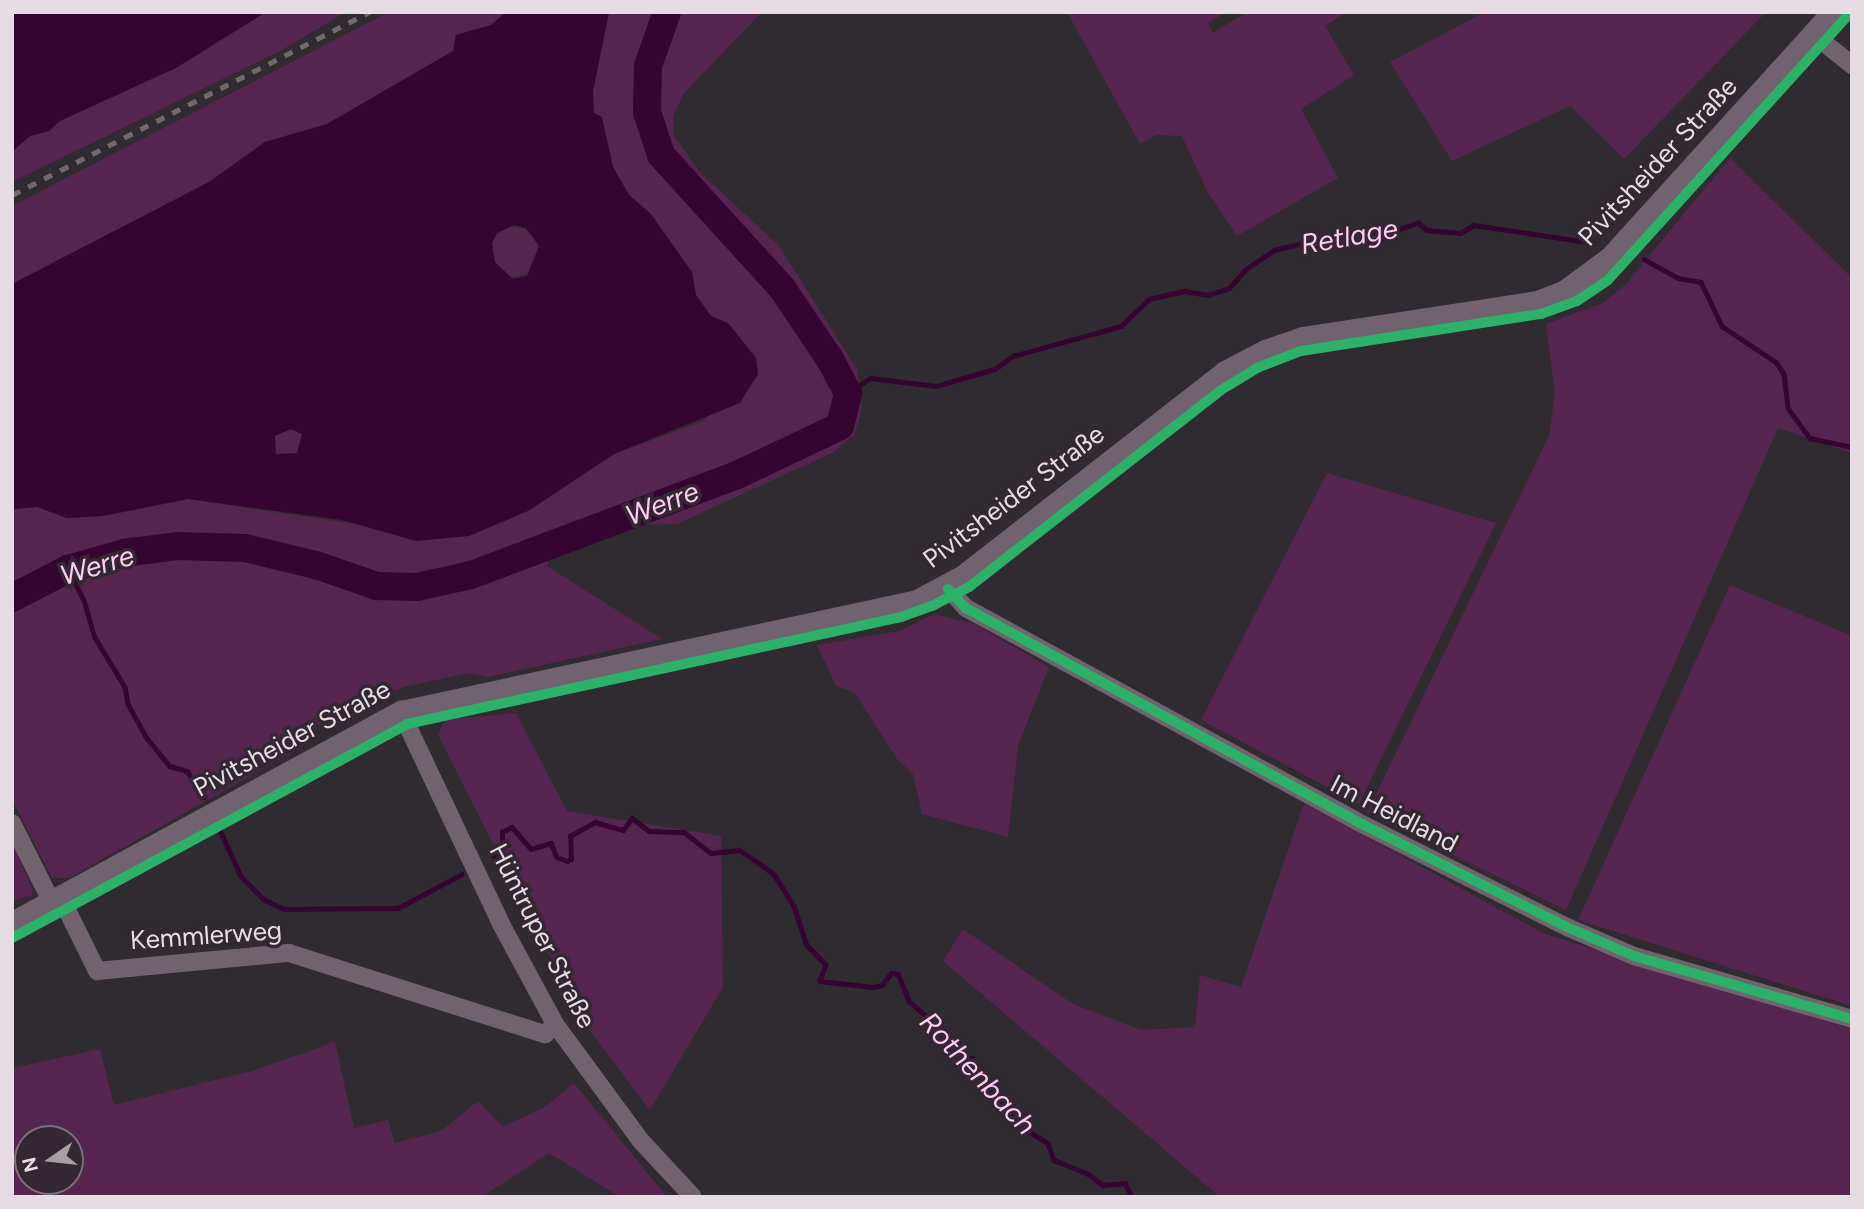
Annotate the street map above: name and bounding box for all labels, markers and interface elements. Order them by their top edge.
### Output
street label: Pivitsheider Straße [1572,71,1744,253]
water label: Retlage [1298,211,1400,261]
street label: Pivitsheider Straße [917,419,1111,575]
water label: Werre [621,474,703,532]
water label: Werre [56,538,138,592]
street label: Pivitsheider Straße [188,674,396,804]
street label: Im Heidland [1325,768,1463,860]
street label: Hüntruper Straße [482,838,602,1034]
street label: Kemmlerweg [129,915,283,957]
water label: Rothenbach [913,1005,1043,1141]
north arrow [14,1125,84,1195]
text: N [17,1155,43,1175]

